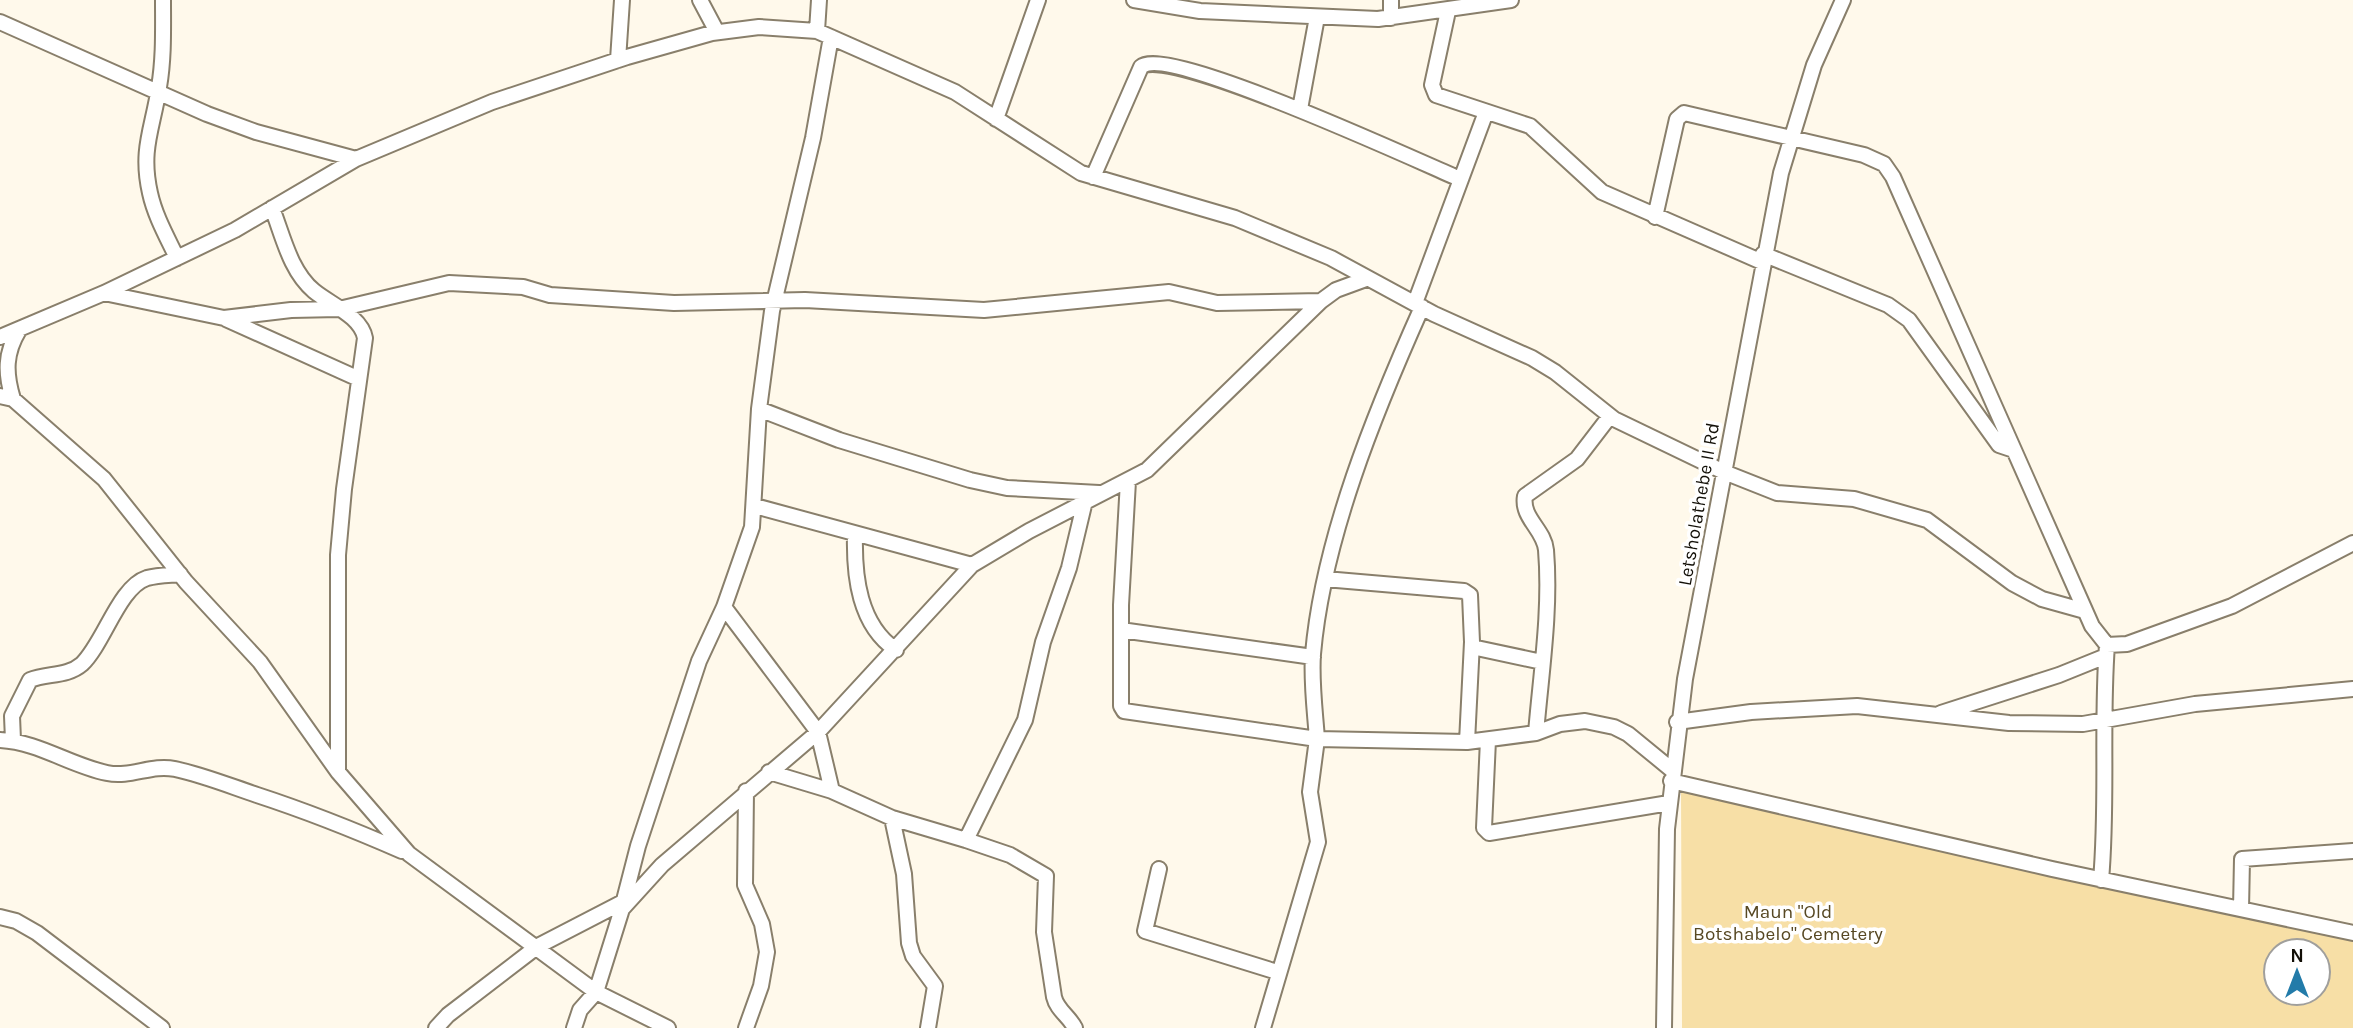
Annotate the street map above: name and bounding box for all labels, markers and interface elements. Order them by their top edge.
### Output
street label: Letsholathebe II Rd [1674,421,1724,587]
park label: Maun "Old Botshabelo" Cemetery [1693,901,1883,945]
north arrow [2262,937,2332,1007]
text: N [2290,945,2304,967]

